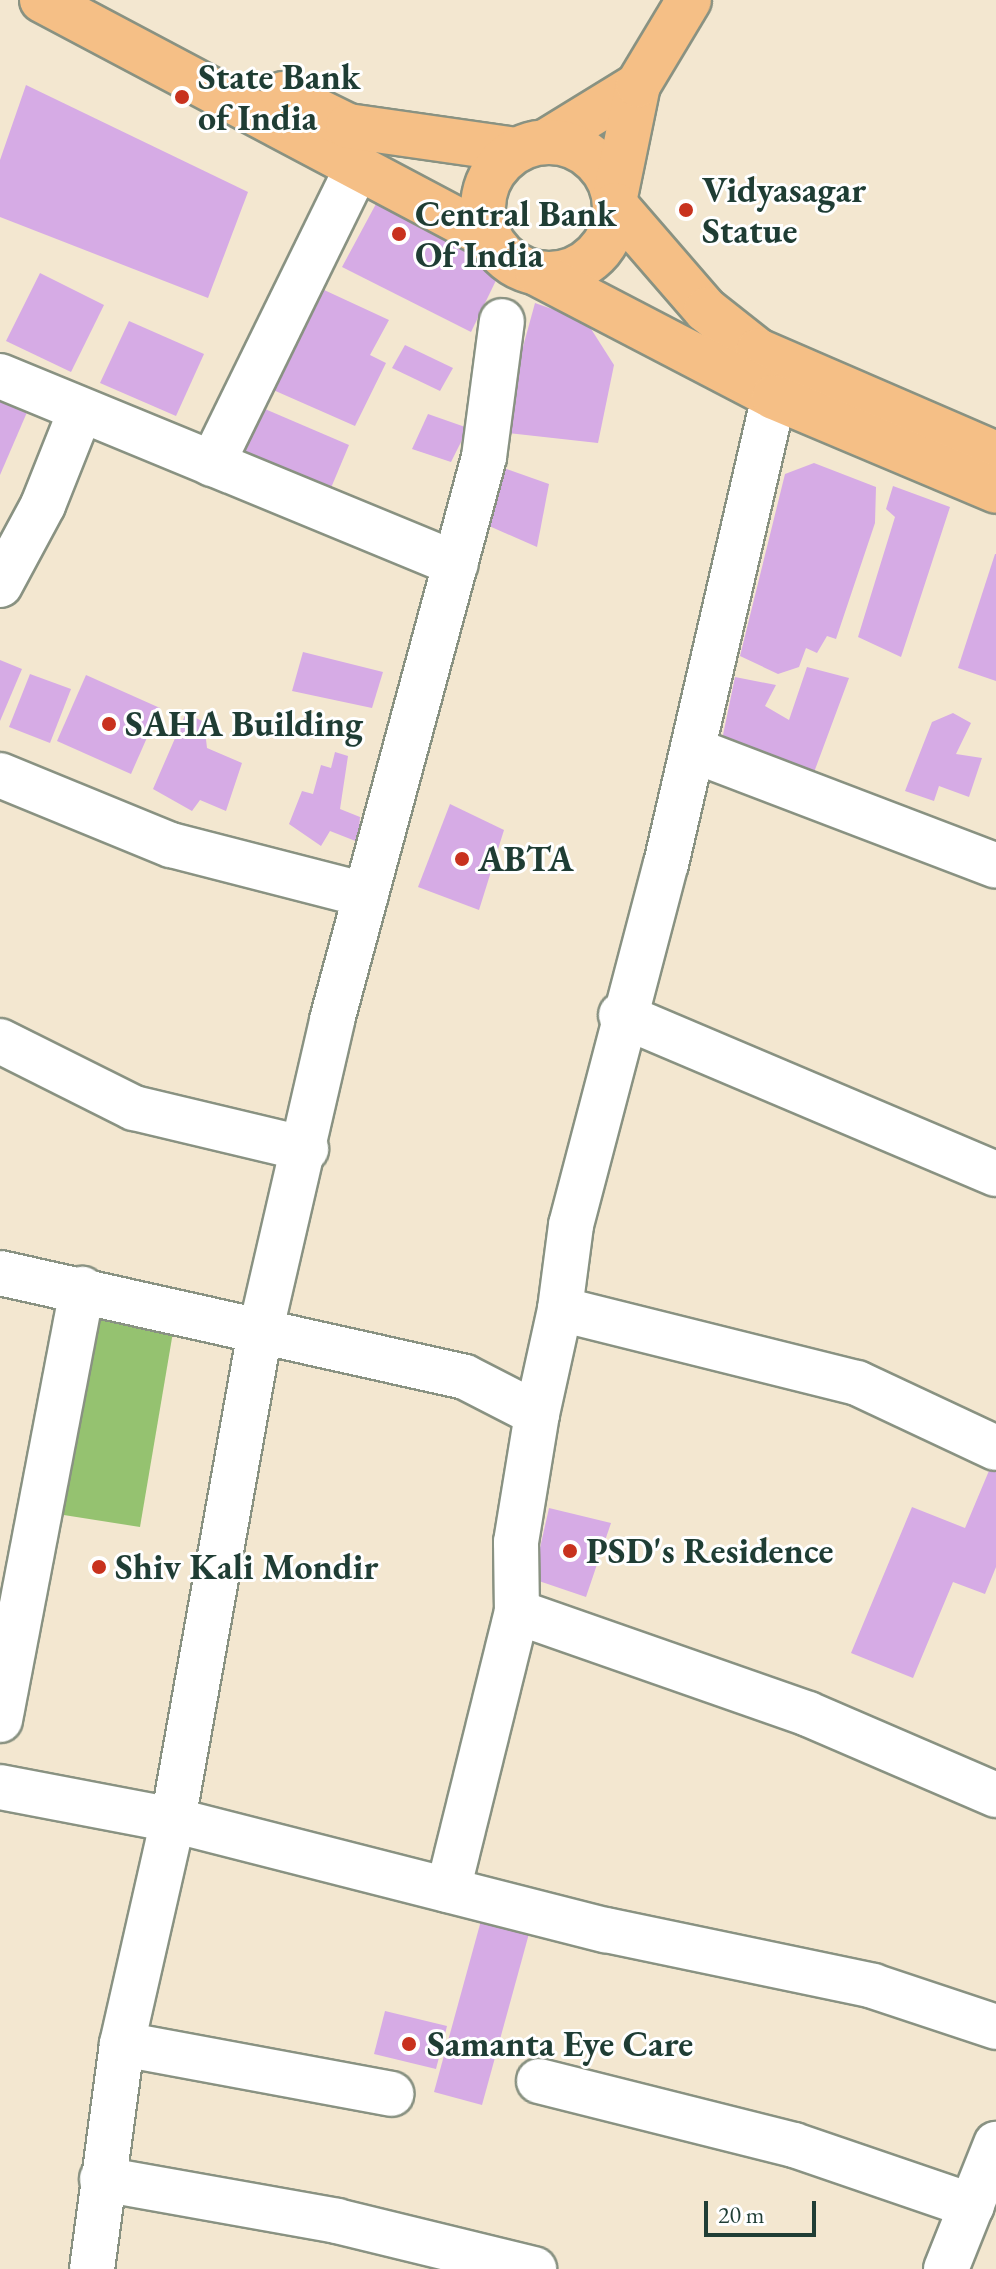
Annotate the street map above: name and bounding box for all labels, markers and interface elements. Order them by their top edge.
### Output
place label: State Bank of India [198,54,360,139]
marker: State Bank of India [173,88,191,106]
place label: Vidyasagar Statue [702,167,866,252]
place label: Central Bank Of India [415,191,617,276]
marker: Vidyasagar Statue [677,201,695,219]
marker: Central Bank Of India [390,225,408,243]
place label: SAHA Building [125,702,363,746]
marker: SAHA Building [100,715,118,733]
place label: ABTA [478,837,574,881]
marker: ABTA [453,850,471,868]
place label: PSD's Residence [586,1529,834,1573]
marker: PSD's Residence [561,1542,579,1560]
place label: Shiv Kali Mondir [115,1545,378,1589]
marker: Shiv Kali Mondir [90,1558,108,1576]
place label: Samanta Eye Care [427,2022,693,2066]
marker: Samanta Eye Care [398,2033,420,2055]
scale bar [708,2185,820,2235]
text: 20 m [718,2199,765,2230]

